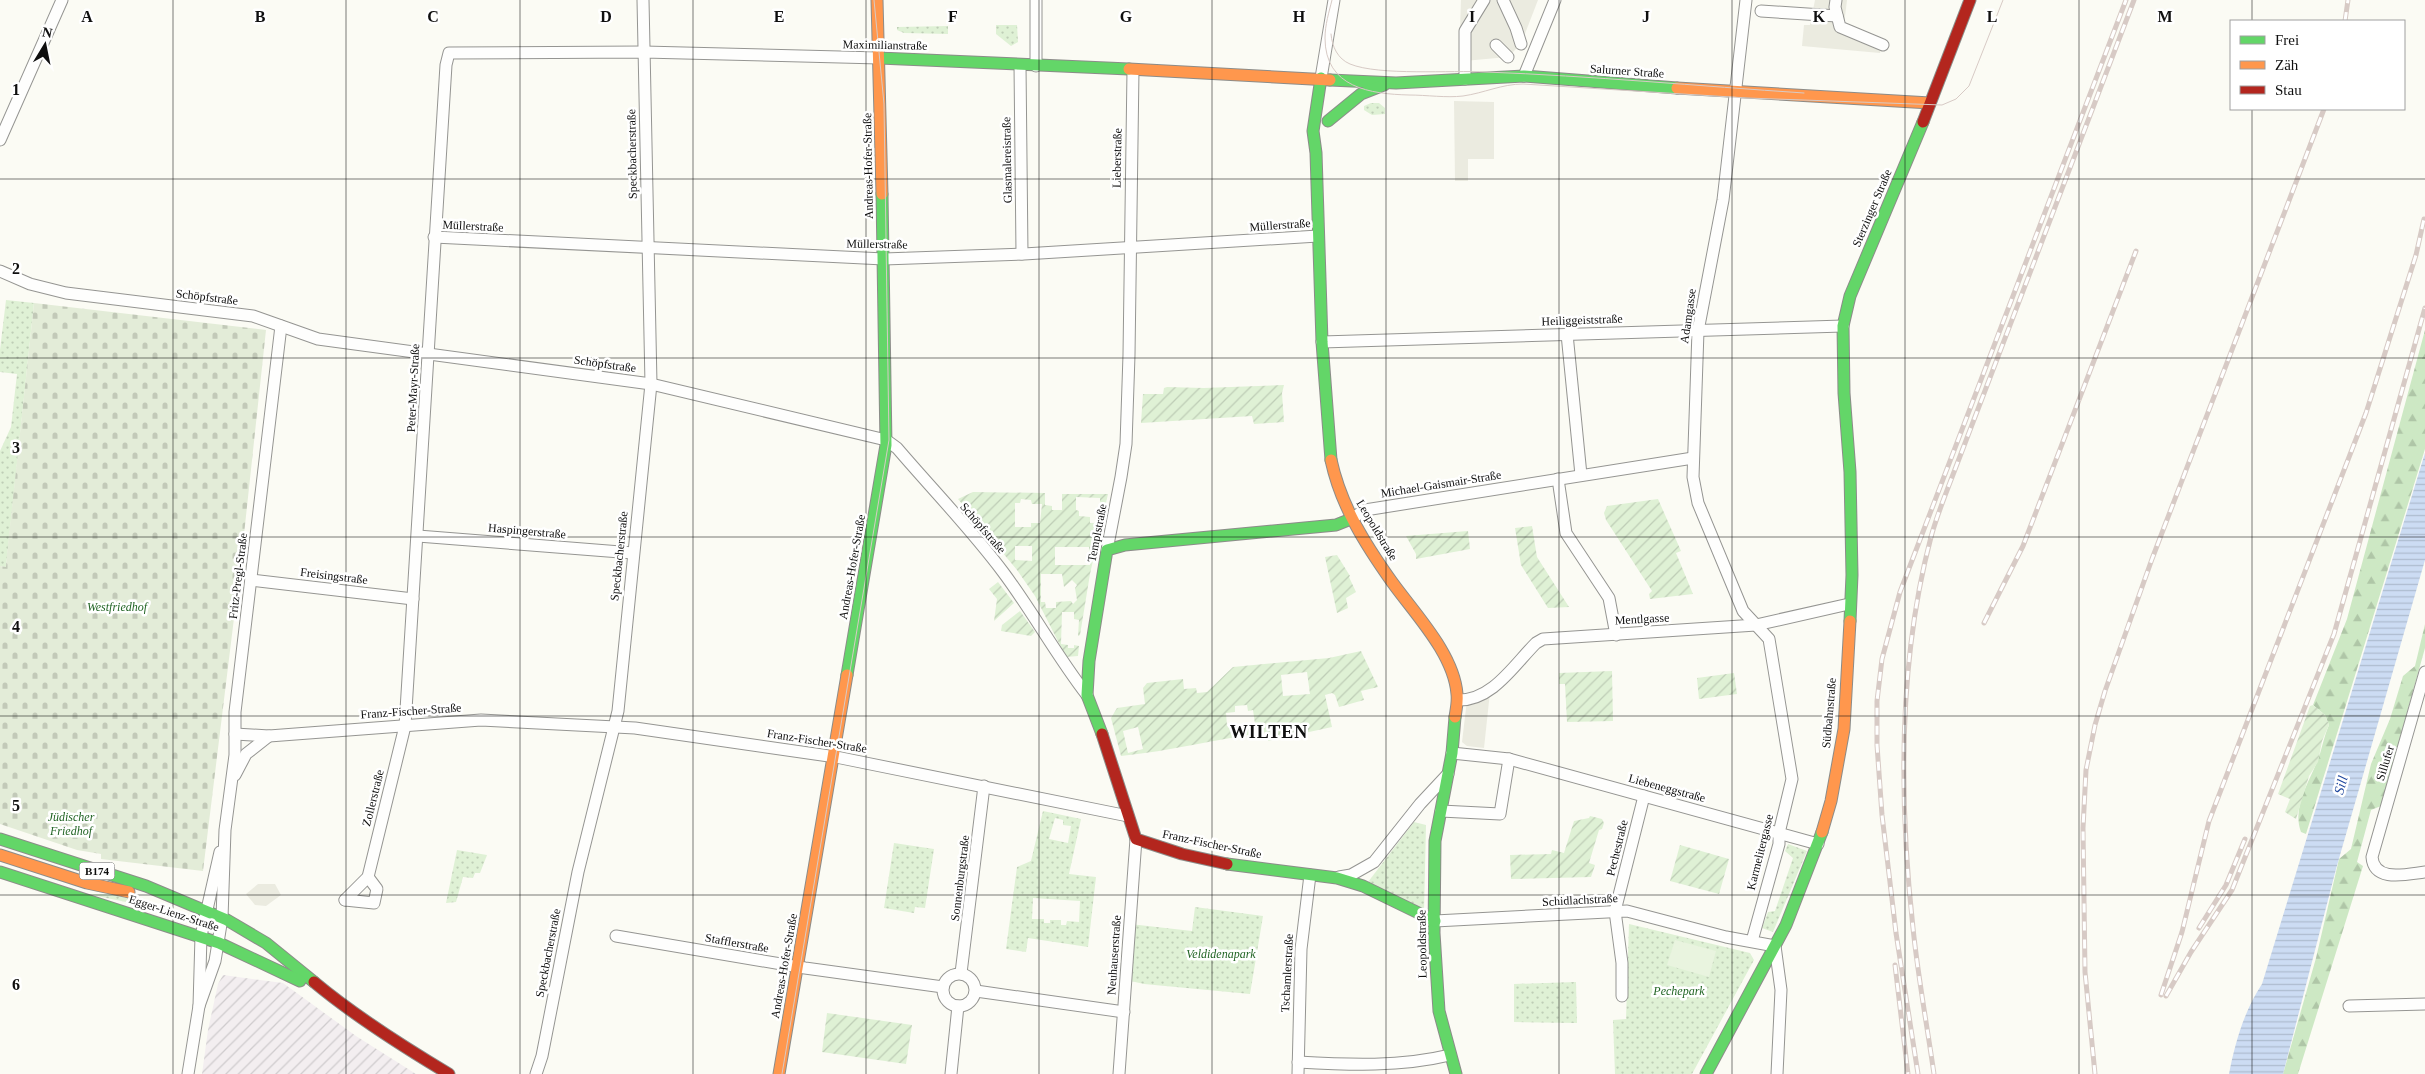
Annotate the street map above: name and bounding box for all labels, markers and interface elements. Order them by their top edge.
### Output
text: A [81,8,93,25]
text: B [255,8,266,25]
text: C [427,8,439,25]
text: D [600,8,612,25]
text: E [774,8,784,25]
text: F [948,8,958,25]
text: G [1120,8,1133,25]
text: H [1293,8,1306,25]
text: I [1469,8,1475,25]
text: J [1642,8,1650,25]
text: K [1813,8,1826,25]
text: L [1987,8,1997,25]
text: M [2157,8,2173,25]
north arrow [20,20,70,70]
legend [2230,20,2405,110]
text: N [41,24,53,41]
text: Frei [2275,32,2299,48]
street label: Maximilianstraße [843,37,927,53]
text: Zäh [2275,57,2299,73]
street label: Salurner Straße [1589,61,1665,81]
text: 1 [12,81,20,98]
text: Stau [2275,82,2302,98]
street label: Speckbacherstraße [624,109,640,199]
street label: Andreas-Hofer-Straße [860,113,876,219]
street label: Glasmalereistraße [999,117,1015,203]
street label: Lieberstraße [1109,128,1125,188]
street label: Sterzinger Straße [1849,167,1895,249]
street label: Müllerstraße [1249,216,1311,234]
street label: Müllerstraße [442,217,504,235]
street label: Müllerstraße [846,236,908,252]
text: 2 [12,260,20,277]
street label: Schöpfstraße [175,286,239,308]
street label: Adamgasse [1677,288,1699,344]
street label: Heiliggeiststraße [1541,312,1623,328]
street label: Peter-Mayr-Straße [404,343,422,433]
street label: Schöpfstraße [573,353,637,375]
text: 3 [12,439,20,456]
street label: Michael-Gaismair-Straße [1380,468,1502,500]
street label: Leopoldstraße [1353,497,1401,563]
street label: Schöpfstraße [957,500,1009,556]
street label: Templstraße [1084,503,1110,563]
street label: Speckbacherstraße [607,511,631,601]
street label: Andreas-Hofer-Straße [836,513,868,621]
street label: Haspingerstraße [488,521,566,541]
street label: Fritz-Pregl-Straße [226,532,250,620]
street label: Freisingstraße [299,565,369,587]
park label: Westfriedhof [87,600,149,614]
street label: Mentlgasse [1614,611,1670,627]
text: 4 [12,618,20,635]
street label: Südbahnstraße [1819,677,1839,749]
street label: Franz-Fischer-Straße [360,700,462,722]
district label: WILTEN [1230,722,1308,742]
street label: Franz-Fischer-Straße [766,726,868,756]
street label: Sillufer [2373,744,2397,782]
street label: Zollerstraße [359,768,387,828]
street label: Liebeneggstraße [1627,771,1707,805]
water label: Sill [2331,774,2351,796]
text: 5 [12,797,20,814]
park label: Jüdischer Friedhof [48,810,95,838]
street label: Karmelitergasse [1744,813,1776,891]
street label: Pechestraße [1603,819,1631,877]
street label: Franz-Fischer-Straße [1161,827,1263,861]
street label: Sonnenburgstraße [948,834,972,922]
road number: B174 [80,862,114,879]
street label: Schidlachstraße [1542,891,1618,909]
street label: Egger-Lienz-Straße [127,892,221,934]
street label: Speckbacherstraße [533,908,563,998]
street label: Leopoldstraße [1414,910,1430,978]
street label: Andreas-Hofer-Straße [768,912,800,1020]
street label: Neuhauserstraße [1104,915,1124,995]
street label: Stafflerstraße [704,931,770,955]
street label: Tschamlerstraße [1278,933,1296,1013]
park label: Veldidenapark [1186,947,1256,961]
text: 6 [12,976,20,993]
park label: Pechepark [1652,984,1705,998]

